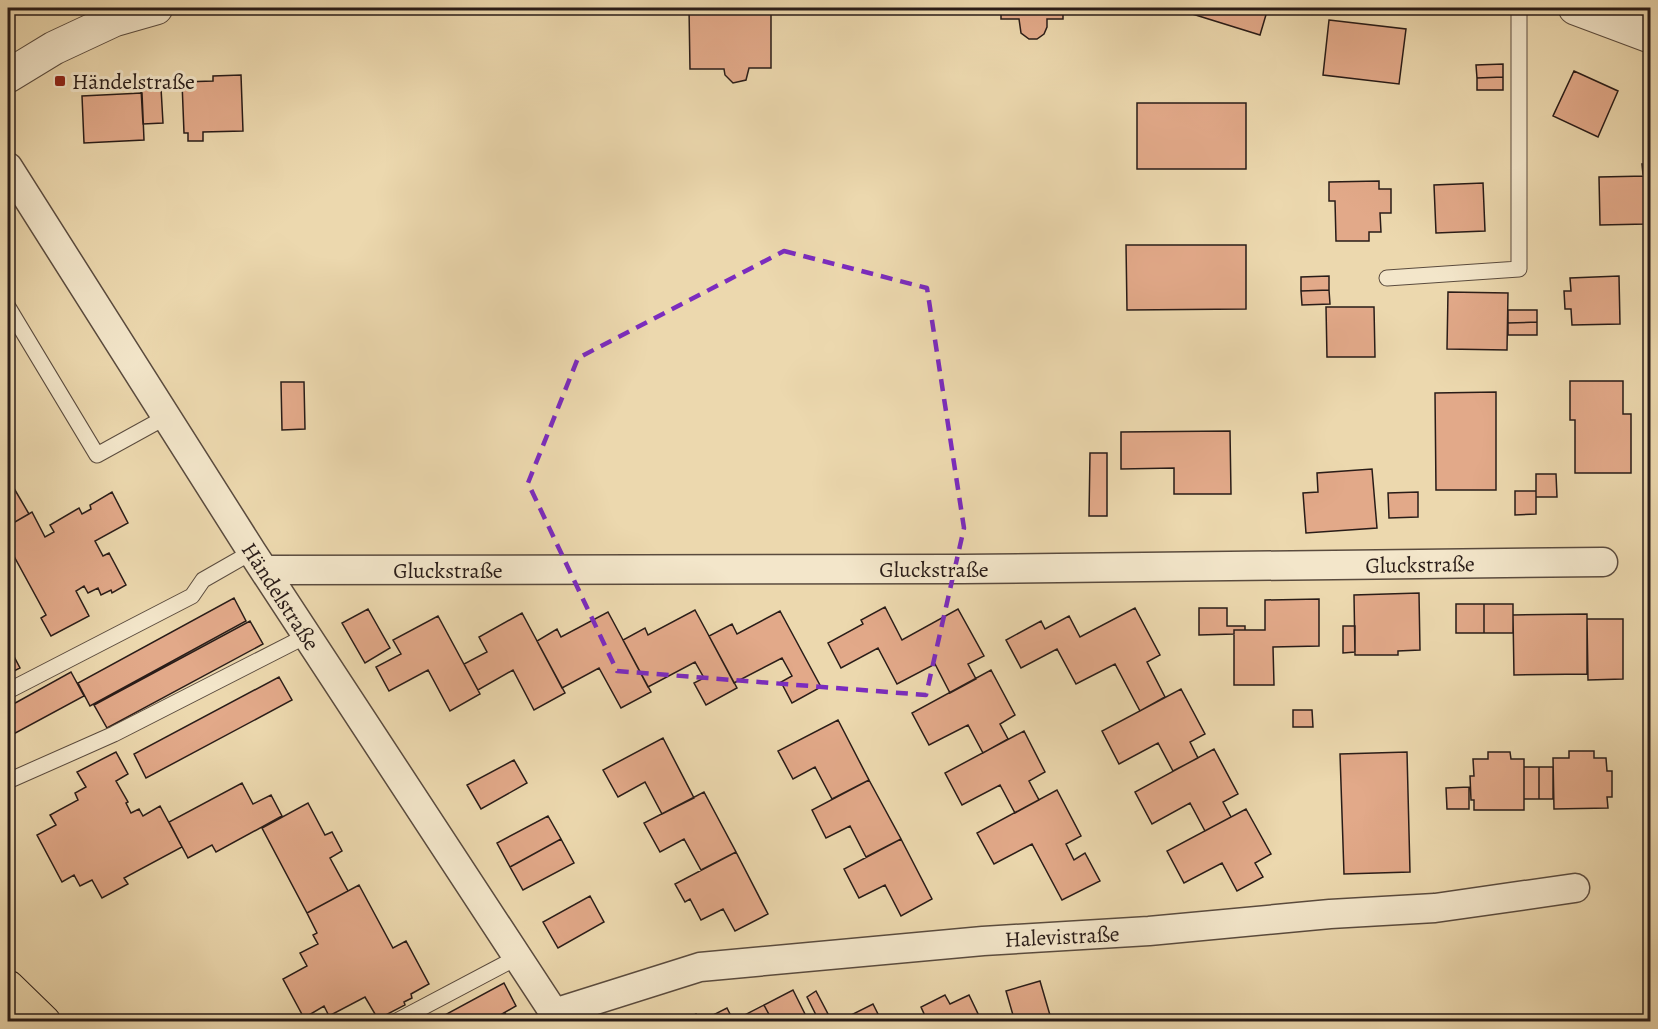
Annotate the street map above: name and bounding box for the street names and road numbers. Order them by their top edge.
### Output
street label: Händelstraße [234,537,326,656]
street label: Gluckstraße [1365,549,1475,581]
street label: Gluckstraße [879,555,989,585]
street label: Gluckstraße [393,556,503,586]
street label: Halevistraße [1004,919,1120,955]

